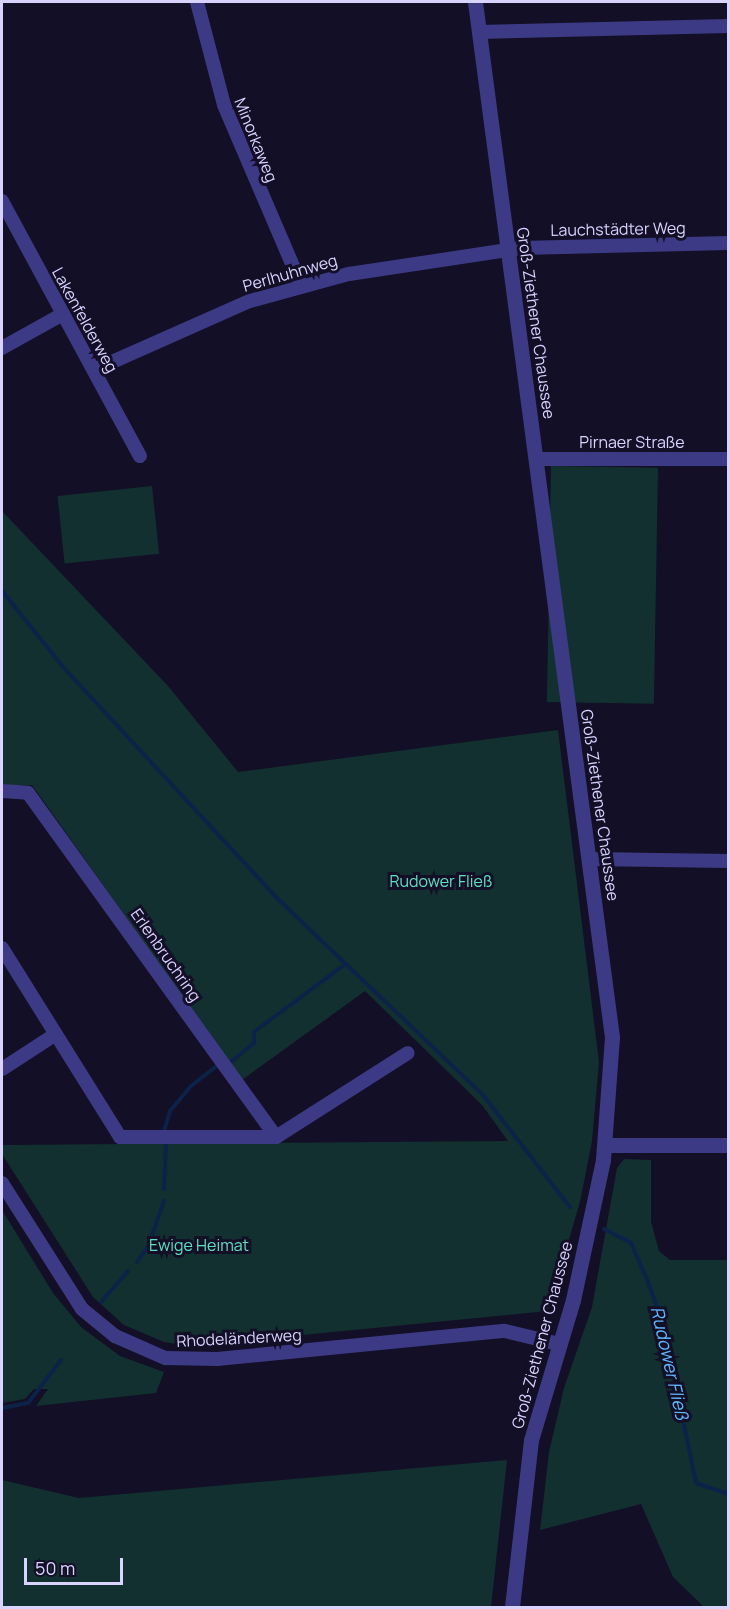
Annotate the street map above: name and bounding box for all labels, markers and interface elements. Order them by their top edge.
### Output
street label: Minorkaweg [230,95,282,185]
street label: Lauchstädter Weg [550,218,686,240]
street label: Groß-Ziethener Chaussee [513,226,559,420]
street label: Perlhuhnweg [241,250,339,296]
street label: Lakenfelderweg [48,264,122,376]
street label: Pirnaer Straße [579,432,685,452]
street label: Groß-Ziethener Chaussee [577,708,623,902]
park label: Rudower Fließ [390,871,492,891]
street label: Erlenbruchring [127,905,205,1005]
park label: Ewige Heimat [149,1235,249,1255]
street label: Groß-Ziethener Chaussee [508,1239,576,1431]
water label: Rudower Fließ [646,1304,694,1422]
street label: Rhodeländerweg [176,1325,302,1351]
scale bar [27,1546,126,1584]
text: 50 m [35,1556,75,1580]

